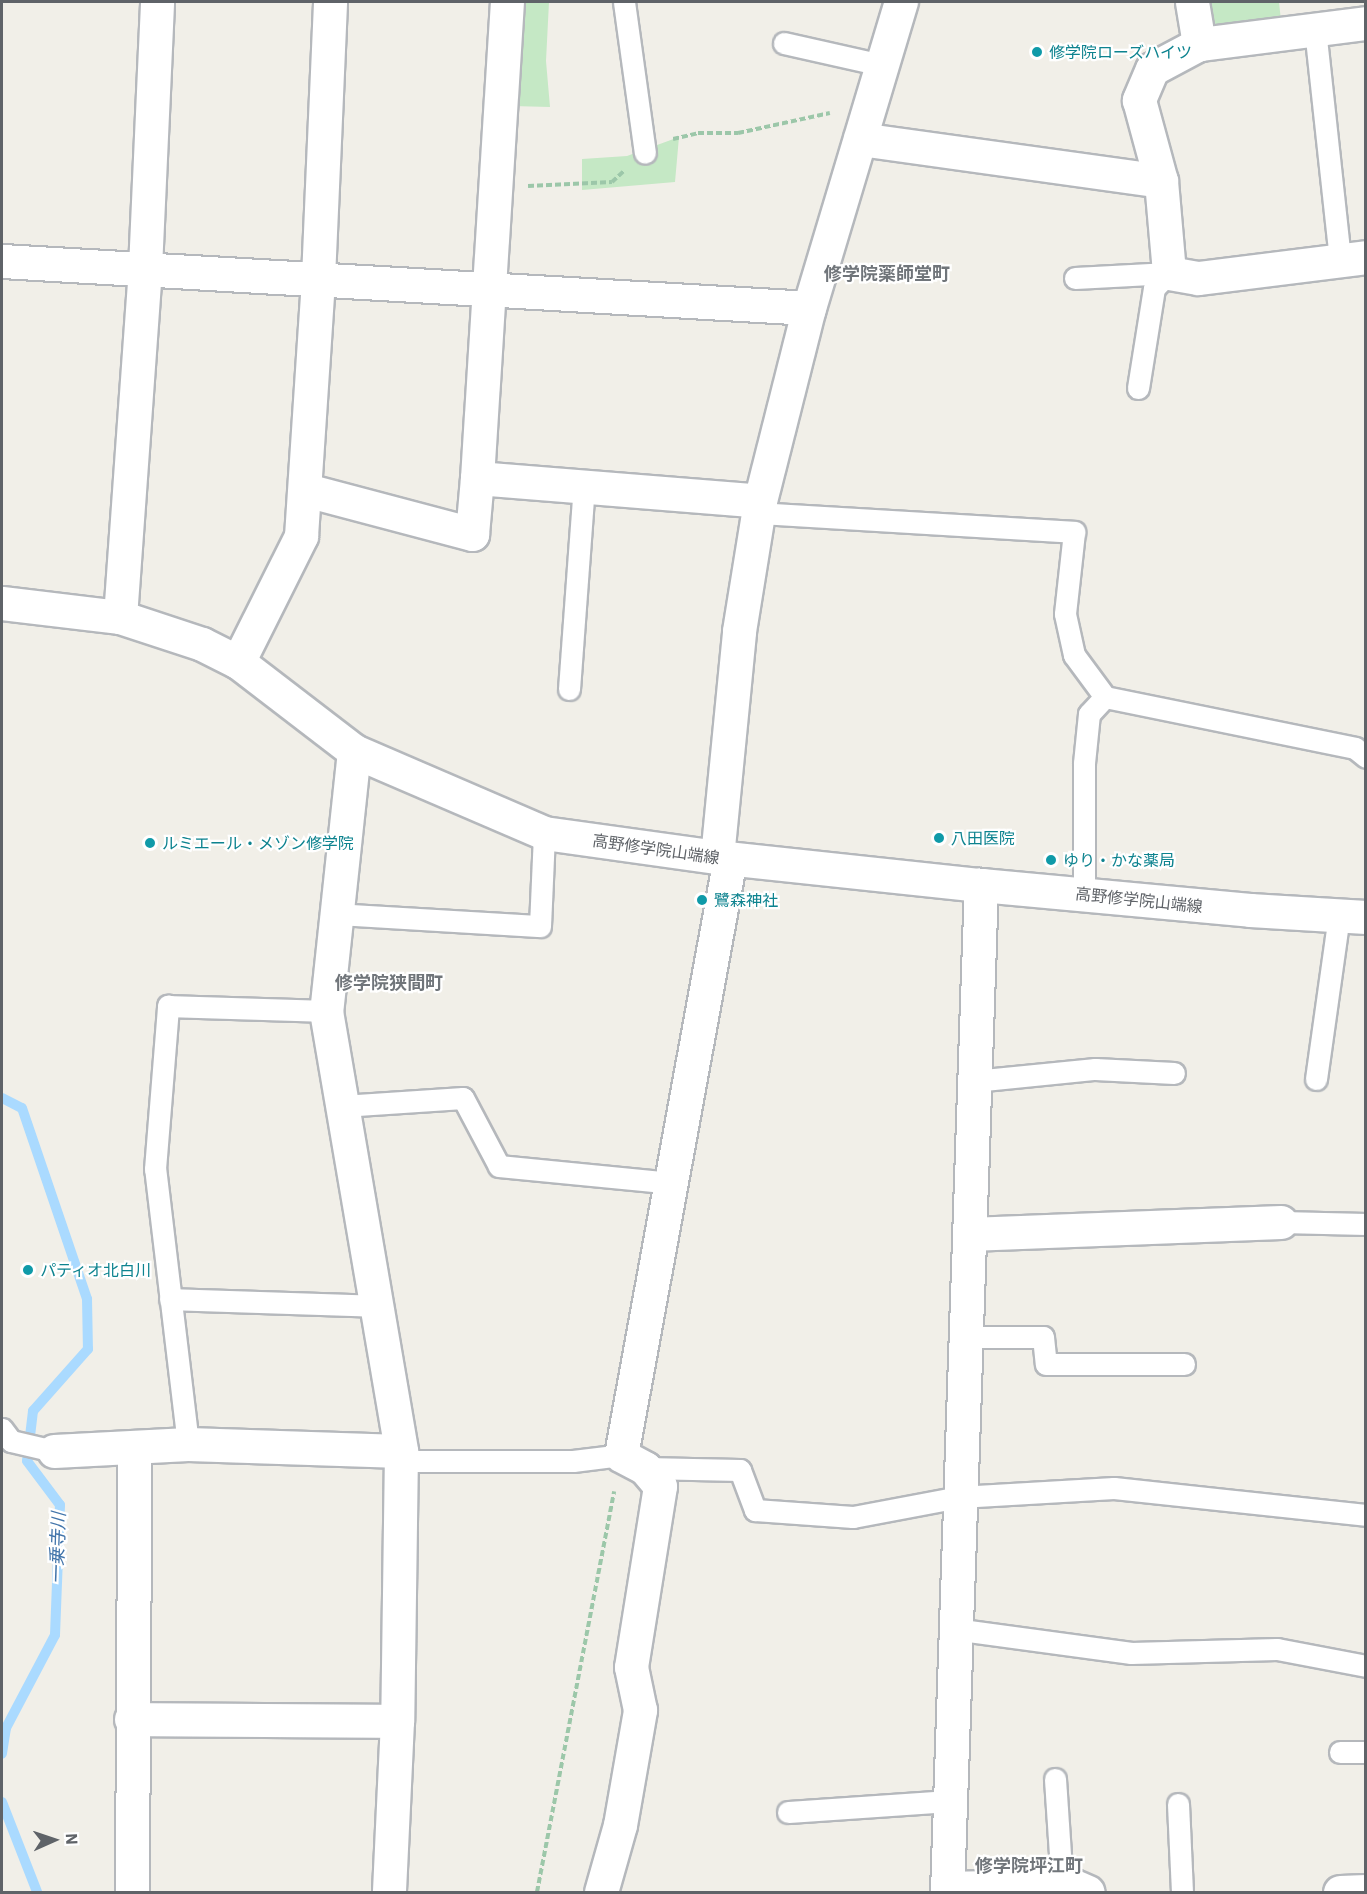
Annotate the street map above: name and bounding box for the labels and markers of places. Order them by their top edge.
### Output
place label: 修学院ローズハイツ [1049,42,1193,62]
marker: 修学院ローズハイツ [1030,45,1044,59]
place label: 八田医院 [951,828,1015,848]
marker: 八田医院 [932,831,946,845]
place label: ルミエール・メゾン修学院 [162,833,354,853]
marker: ルミエール・メゾン修学院 [143,836,157,850]
place label: ゆり・かな薬局 [1063,850,1175,870]
marker: ゆり・かな薬局 [1044,853,1058,867]
place label: 鷺森神社 [714,890,778,910]
marker: 鷺森神社 [695,893,709,907]
place label: パティオ北白川 [40,1260,152,1280]
marker: パティオ北白川 [21,1263,35,1277]

